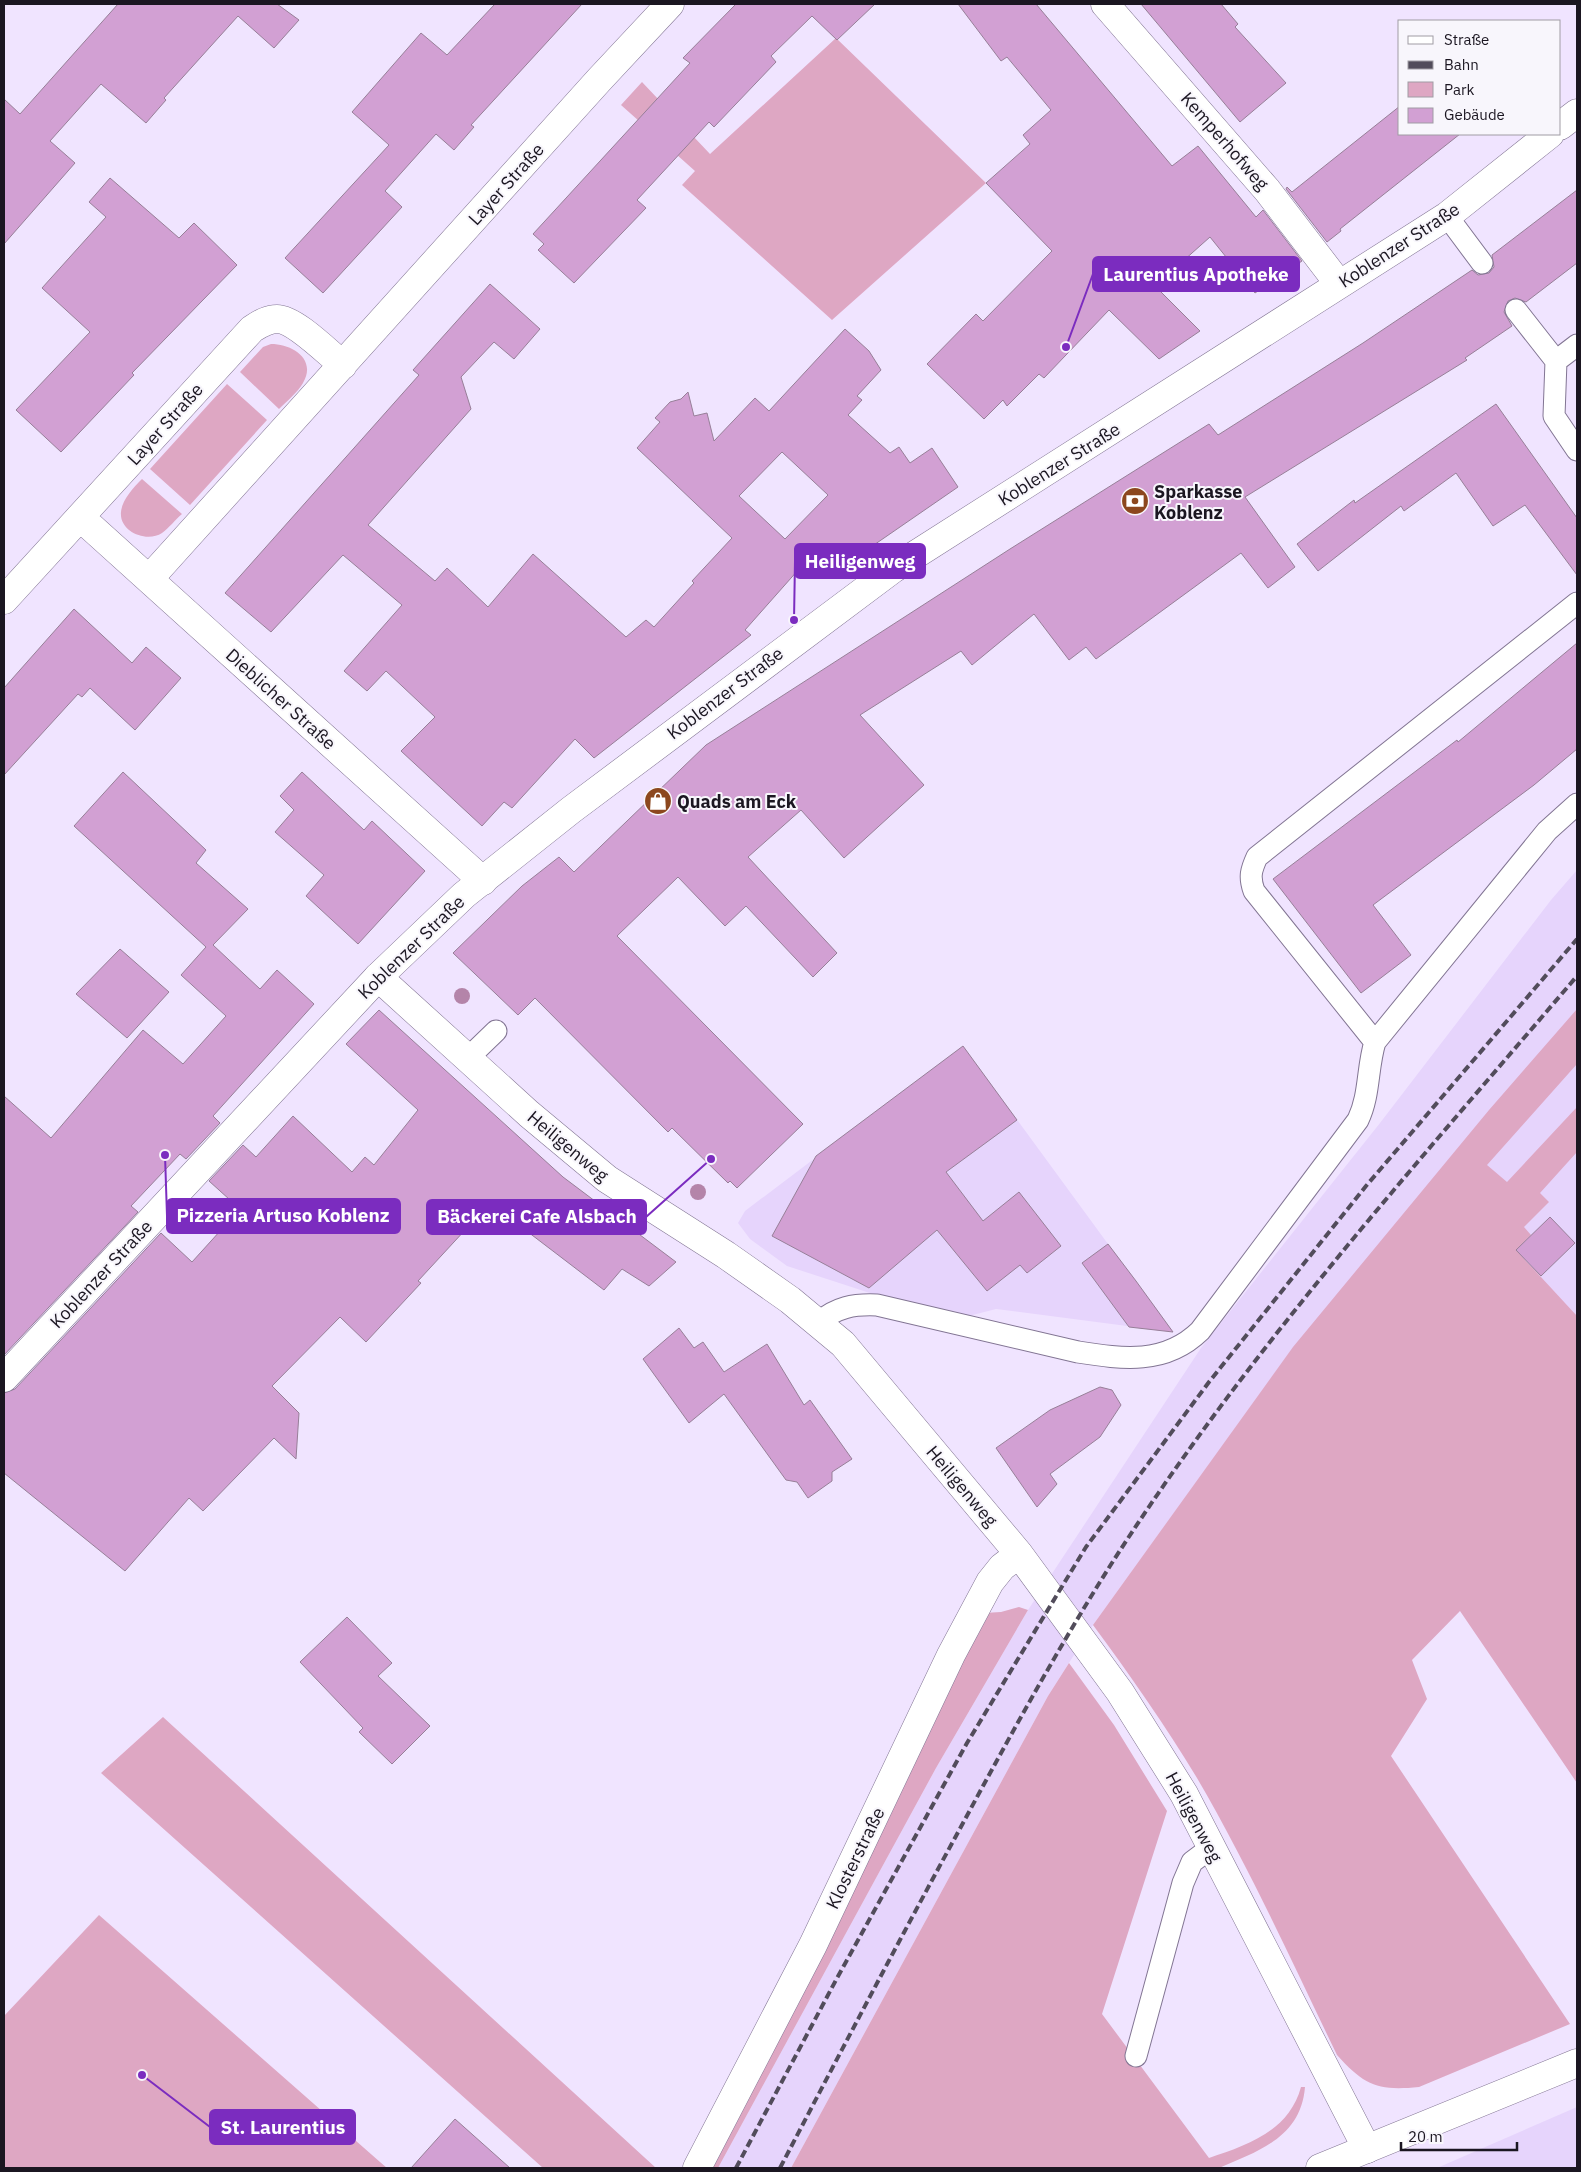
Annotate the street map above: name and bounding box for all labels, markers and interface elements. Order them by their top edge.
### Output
legend [1398,20,1561,135]
text: Straße [1444,30,1489,49]
text: Bahn [1444,55,1479,74]
text: Park [1444,80,1474,99]
street label: Kemperhofweg [1176,87,1274,195]
text: Gebäude [1444,105,1505,124]
street label: Layer Straße [463,138,549,230]
street label: Koblenzer Straße [1334,197,1464,293]
callout: Laurentius Apotheke [1093,257,1299,291]
text: Laurentius Apotheke [1103,262,1289,286]
street label: Layer Straße [122,378,208,470]
street label: Koblenzer Straße [994,417,1124,511]
place label: Sparkasse Koblenz [1154,480,1242,524]
bank icon: Sparkasse Koblenz [1120,486,1150,516]
callout: Heiligenweg [795,544,925,578]
text: Heiligenweg [805,549,916,573]
street label: Koblenzer Straße [662,642,788,744]
street label: Dieblicher Straße [221,643,341,755]
shop icon: Quads am Eck [643,786,673,816]
place label: Quads am Eck [677,790,797,813]
street label: Koblenzer Straße [353,890,469,1004]
street label: Heiligenweg [523,1105,614,1187]
callout: Pizzeria Artuso Koblenz [167,1199,400,1233]
callout: Bäckerei Cafe Alsbach [427,1200,646,1234]
text: Pizzeria Artuso Koblenz [176,1203,390,1227]
text: Bäckerei Cafe Alsbach [437,1204,637,1228]
street label: Koblenzer Straße [45,1215,157,1333]
street label: Heiligenweg [921,1441,1003,1532]
street label: Heiligenweg [1161,1768,1228,1867]
street label: Klosterstraße [820,1803,890,1913]
callout: St. Laurentius [210,2110,355,2144]
text: St. Laurentius [221,2115,345,2139]
scale bar [1401,2120,1517,2152]
text: 20 m [1408,2127,1443,2146]

